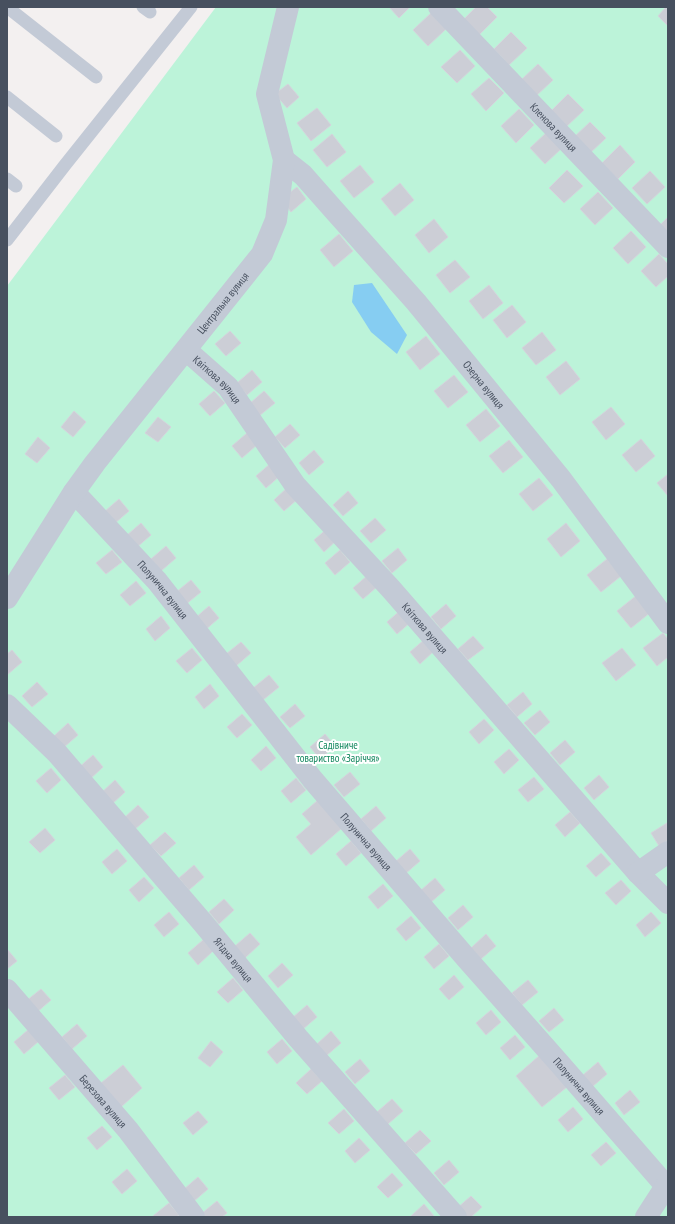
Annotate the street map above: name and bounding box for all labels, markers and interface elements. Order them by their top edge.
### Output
street label: Кленова вулиця [527,100,580,154]
street label: Центральна вулиця [194,269,252,337]
street label: Квіткова вулиця [190,352,244,406]
street label: Озерна вулиця [460,358,507,411]
street label: Полунична вулиця [134,558,191,622]
street label: Квіткова вулиця [399,600,451,656]
park label: Садівниче товариство «Заріччя» [296,738,380,765]
street label: Полунична вулиця [337,810,395,873]
street label: Ягідна вулиця [211,934,256,985]
street label: Полунична вулиця [550,1054,608,1118]
street label: Березова вулиця [76,1072,130,1131]

